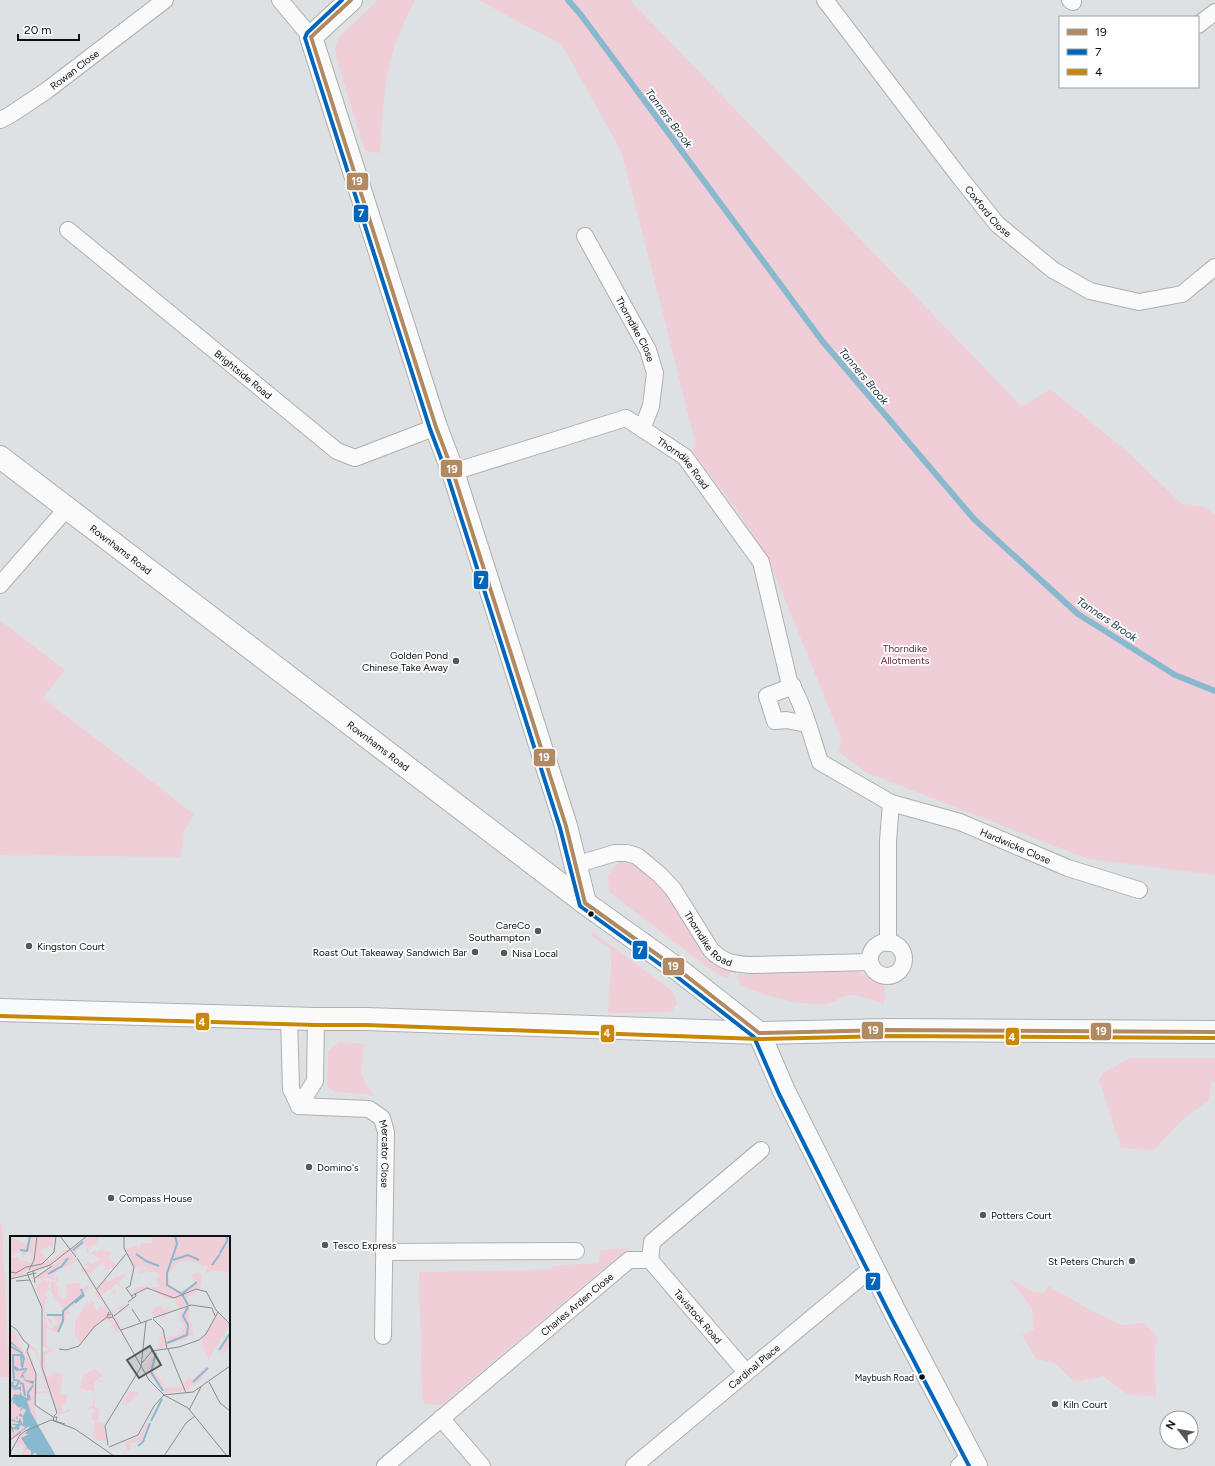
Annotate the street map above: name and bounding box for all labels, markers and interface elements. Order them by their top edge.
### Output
scale bar [18,16,79,42]
legend [1059,16,1199,88]
text: 20 m [24,23,52,37]
text: 19 [1095,25,1107,39]
text: 7 [1095,45,1102,59]
street label: Rowan Close [47,47,102,93]
text: 4 [1095,65,1103,79]
water label: Tanners Brook [642,86,695,151]
line badge: 19 [346,172,369,191]
text: 19 [351,175,363,188]
street label: Coxford Close [962,183,1014,240]
line badge: 7 [353,204,369,223]
text: 7 [358,207,364,220]
street label: Thorndike Close [613,294,657,364]
water label: Tanners Brook [836,345,892,408]
street label: Brightside Road [212,347,275,402]
street label: Thorndike Road [655,434,712,492]
line badge: 19 [440,459,463,478]
text: 19 [446,463,458,476]
street label: Rownhams Road [87,522,154,577]
line badge: 7 [473,570,489,590]
text: 7 [478,574,484,587]
water label: Tanners Brook [1074,594,1140,645]
park label: Thorndike Allotments [881,642,930,667]
place label: Golden Pond Chinese Take Away [362,649,449,674]
marker: Golden Pond Chinese Take Away [451,656,461,666]
street label: Rownhams Road [345,718,412,774]
line badge: 19 [533,748,556,767]
text: 19 [538,751,550,764]
street label: Hardwicke Close [978,825,1053,867]
unlabelled marker [586,909,596,919]
street label: Thorndike Road [681,909,734,970]
place label: CareCo Southampton [468,919,530,944]
marker: CareCo Southampton [533,926,543,936]
place label: Kingston Court [37,940,105,953]
line badge: 7 [632,940,648,960]
marker: Kingston Court [24,941,34,951]
text: 7 [637,944,643,957]
place label: Roast Out Takeaway Sandwich Bar [313,946,468,959]
marker: Roast Out Takeaway Sandwich Bar [470,947,480,957]
place label: Nisa Local [512,947,558,960]
marker: Nisa Local [499,948,509,958]
line badge: 19 [662,957,685,976]
text: 19 [667,960,679,973]
line badge: 4 [195,1012,210,1031]
text: 4 [199,1016,206,1029]
line badge: 19 [861,1021,884,1040]
line badge: 19 [1090,1022,1112,1041]
line badge: 4 [600,1024,615,1043]
text: 19 [867,1024,879,1037]
text: 19 [1095,1025,1107,1038]
text: 4 [604,1027,611,1040]
line badge: 4 [1005,1027,1020,1046]
text: 4 [1009,1031,1016,1044]
street label: Mercator Close [376,1118,392,1189]
place label: Domino's [317,1161,359,1174]
marker: Domino's [304,1162,314,1172]
place label: Compass House [119,1192,193,1205]
marker: Compass House [106,1193,116,1203]
place label: Potters Court [991,1209,1052,1222]
marker: Potters Court [978,1210,988,1220]
inset map [10,1236,230,1456]
place label: Tesco Express [333,1239,397,1252]
marker: Tesco Express [320,1240,330,1250]
place label: St Peters Church [1048,1255,1124,1268]
marker: St Peters Church [1127,1256,1137,1266]
street label: Charles Arden Close [538,1270,617,1339]
line badge: 7 [865,1272,881,1291]
text: 7 [870,1275,876,1288]
street label: Tavistock Road [671,1287,725,1346]
street label: Cardinal Place [726,1341,783,1392]
place label: Maybush Road [855,1372,914,1383]
marker: Maybush Road [917,1372,927,1382]
place label: Kiln Court [1063,1398,1108,1411]
marker: Kiln Court [1050,1399,1060,1409]
north arrow [1159,1410,1199,1450]
text: N [1163,1418,1179,1432]

